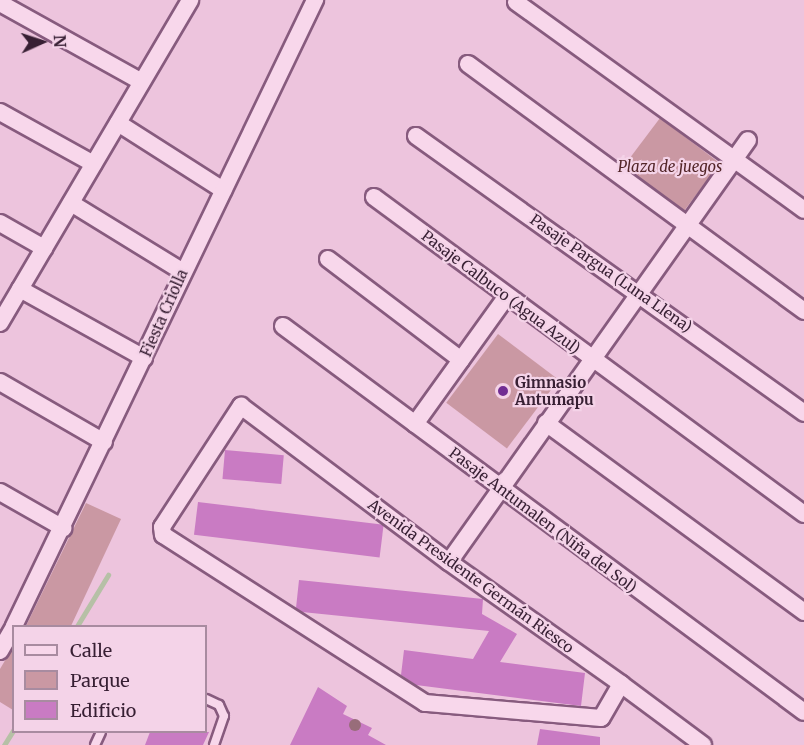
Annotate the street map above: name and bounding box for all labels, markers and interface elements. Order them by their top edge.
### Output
north arrow [12,12,72,72]
text: N [50,34,70,48]
park label: Plaza de juegos [618,158,722,176]
street label: Pasaje Pargua (Luna Llena) [527,210,695,336]
street label: Pasaje Calbuco (Agua Azul) [418,226,584,358]
street label: Fiesta Criolla [137,266,191,360]
place label: Gimnasio Antumapu [515,373,594,408]
marker: Gimnasio Antumapu [496,384,510,398]
street label: Pasaje Antumalen (Niña del Sol) [446,444,640,596]
street label: Avenida Presidente Germán Riesco [365,495,577,657]
legend [12,625,207,733]
text: Calle [70,639,112,662]
text: Parque [70,669,130,692]
text: Edificio [70,699,136,722]

